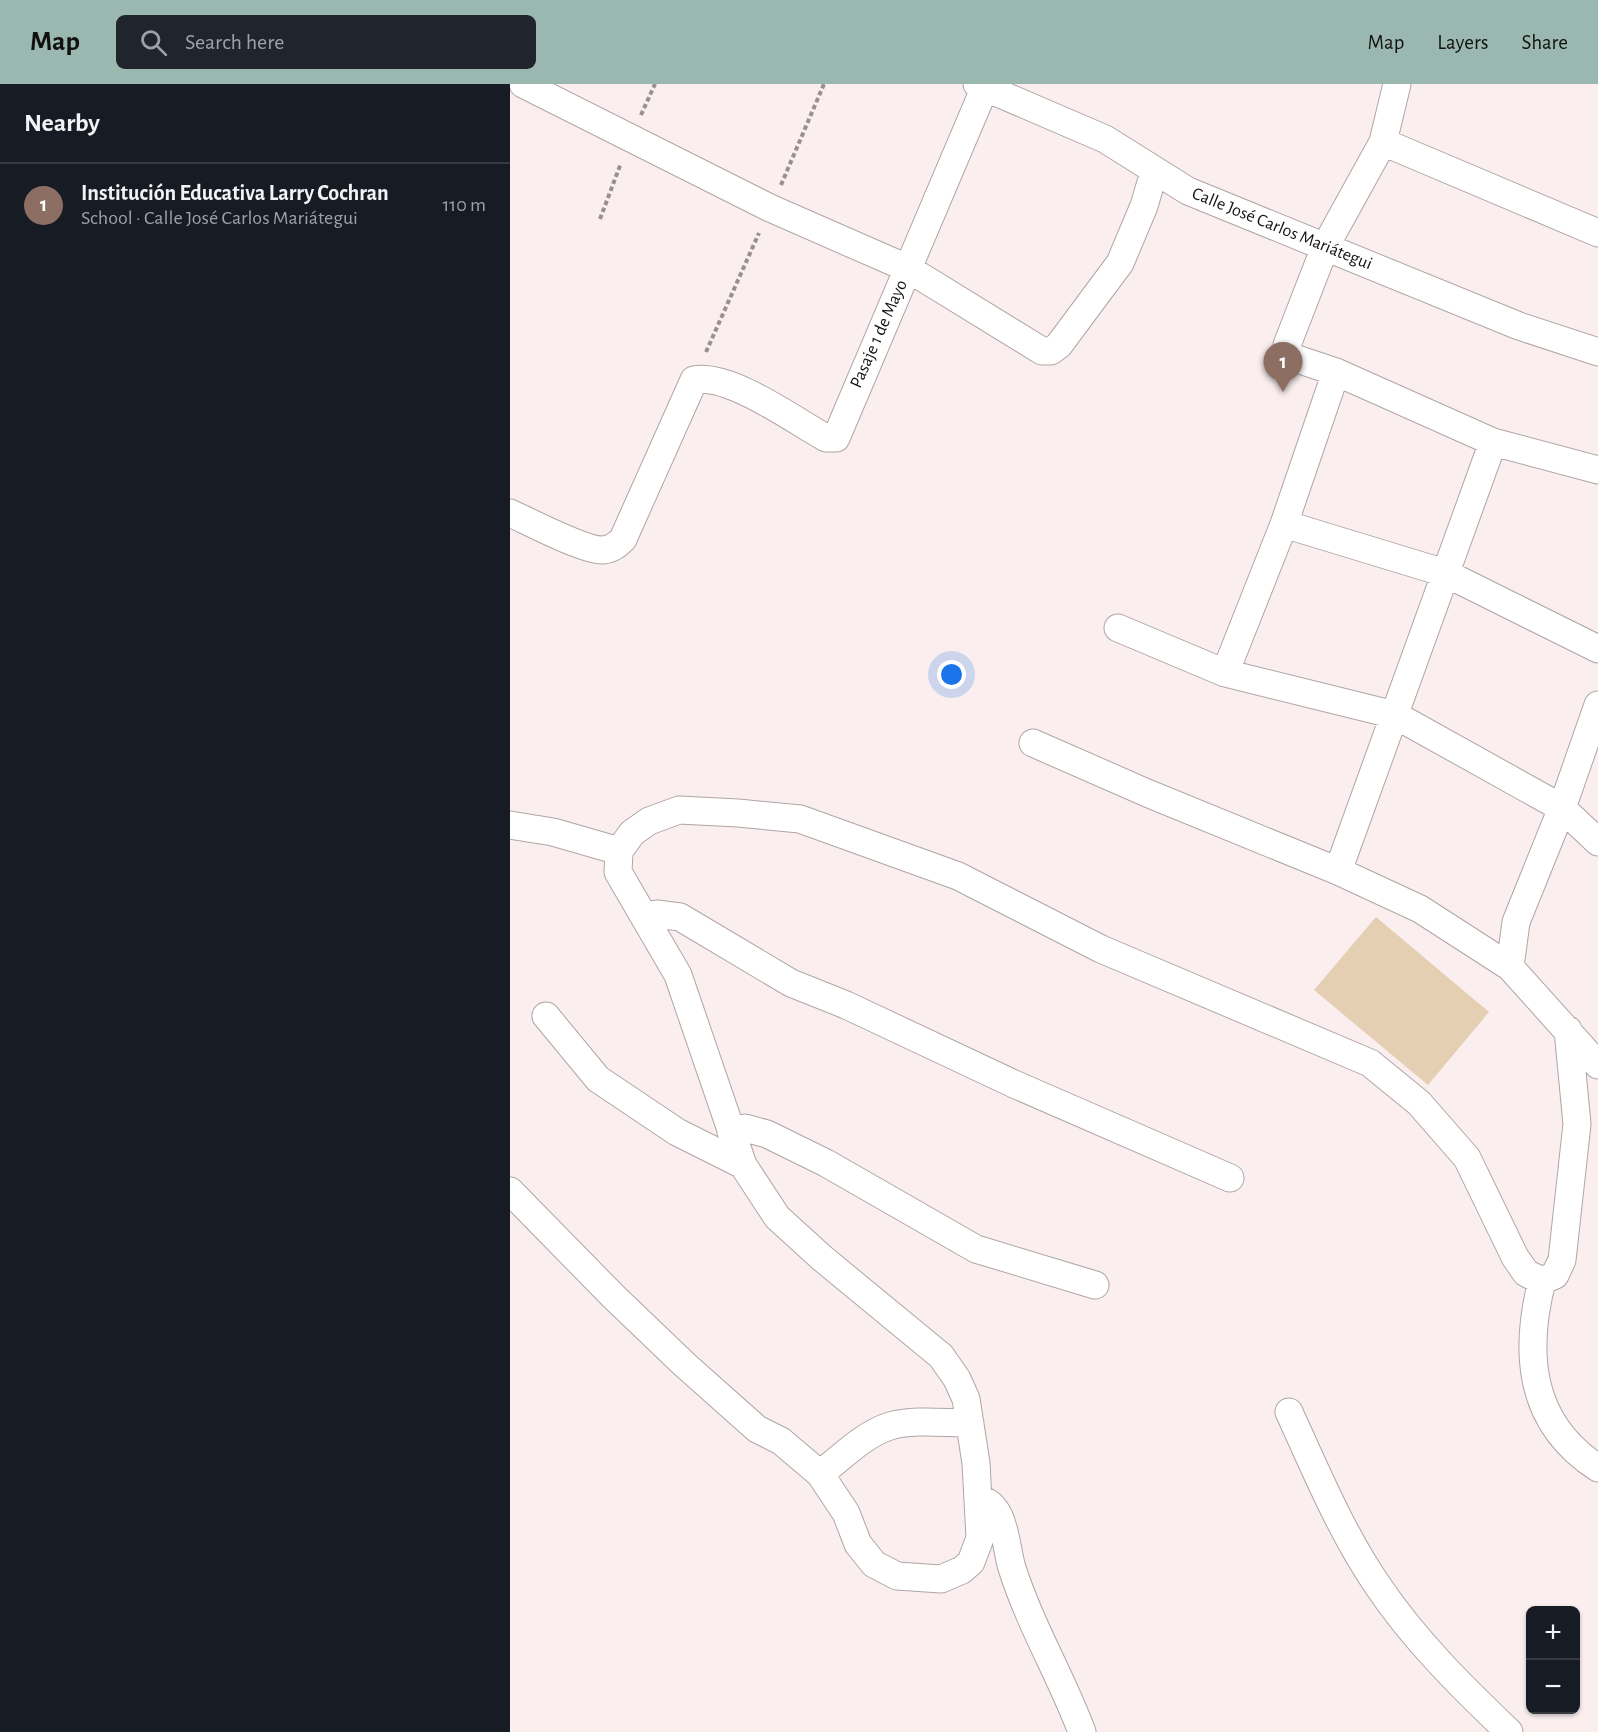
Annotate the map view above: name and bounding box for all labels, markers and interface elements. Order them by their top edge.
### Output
search box [116,15,536,69]
icon: search [137,26,170,59]
text: Map [30,28,80,56]
text: Search here [185,31,284,53]
text: Map [1368,32,1404,53]
text: Layers [1437,32,1488,53]
text: Share [1521,32,1568,53]
text: Nearby [24,110,100,136]
text: Institución Educativa Larry Cochran [81,182,389,204]
street label: Calle José Carlos Mariátegui [1189,185,1375,273]
text: 1 [40,195,47,215]
text: 110 m [442,195,486,215]
text: School · Calle José Carlos Mariátegui [81,208,358,228]
street label: Pasaje 1 de Mayo [847,277,911,391]
pin: 1 [1264,342,1302,392]
your location [937,660,966,689]
map controls [1526,1606,1580,1714]
button: + [1526,1606,1580,1660]
button: − [1526,1660,1580,1714]

